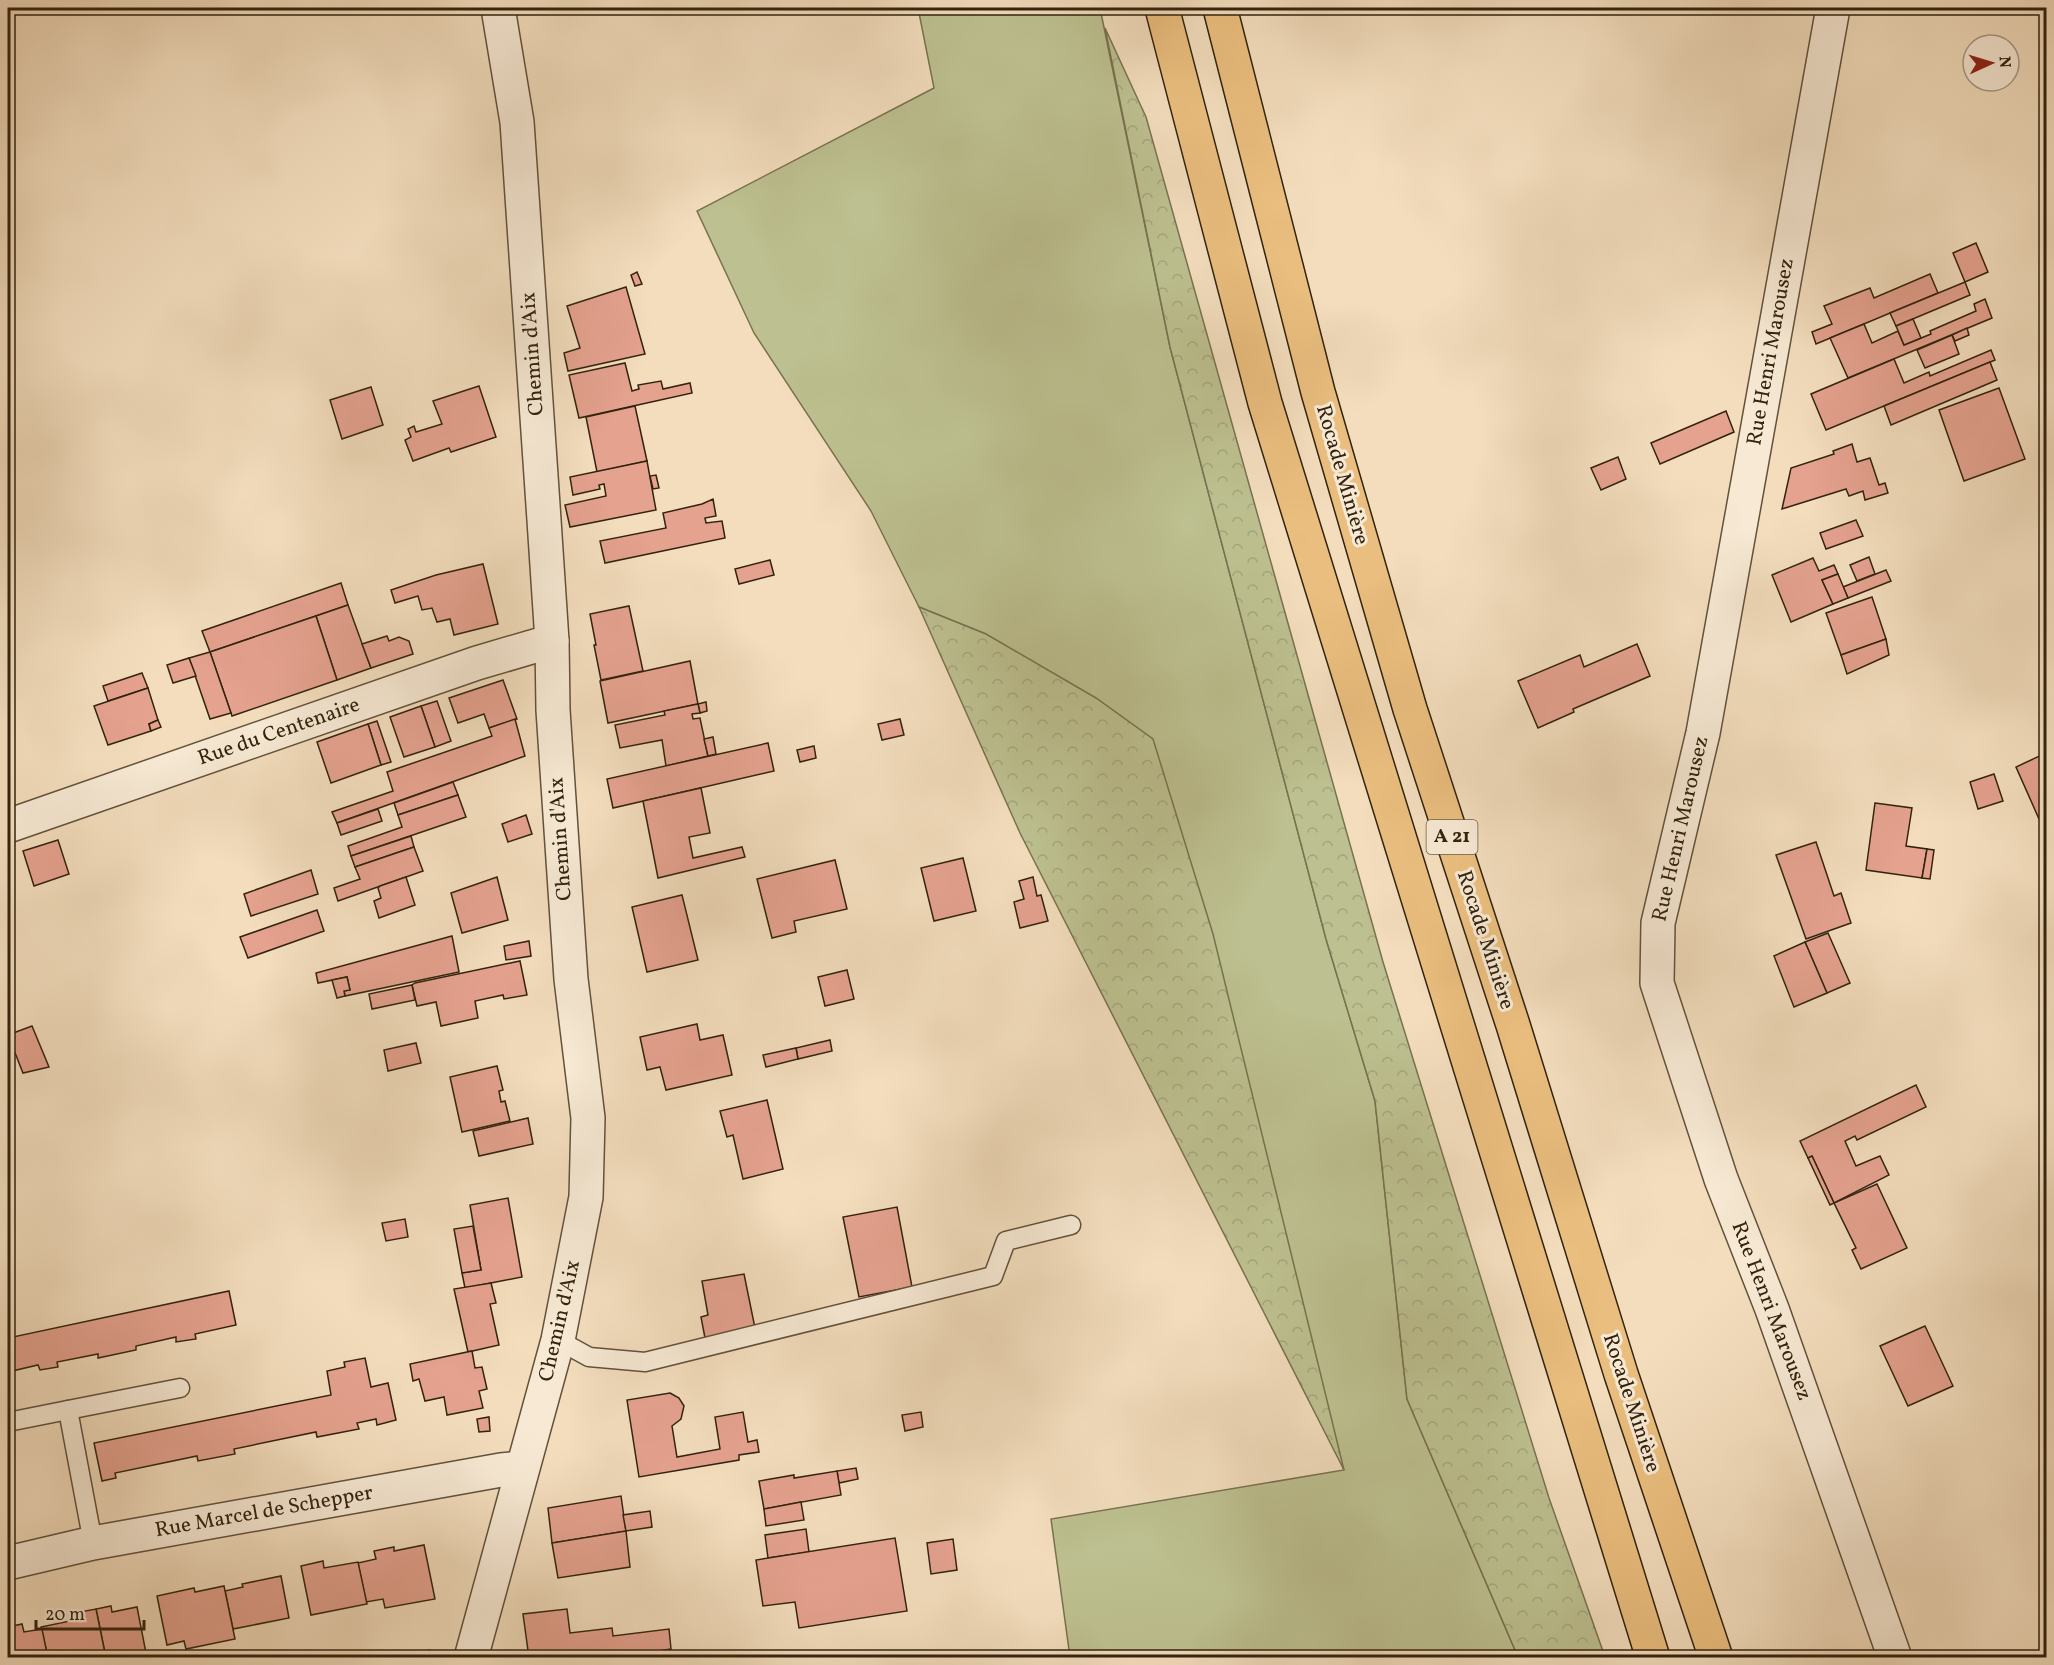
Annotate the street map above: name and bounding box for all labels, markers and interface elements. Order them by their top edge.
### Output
north arrow [1961,33,2021,93]
text: N [1993,56,2015,69]
street label: Rue Henri Marousez [1740,256,1802,448]
street label: Chemin d'Aix [514,291,552,417]
street label: Rocade Minière [1308,402,1376,548]
street label: Rue du Centenaire [194,691,364,773]
street label: Rue Henri Marousez [1646,734,1716,924]
street label: Chemin d'Aix [542,776,580,902]
road number: A 21 [1426,820,1478,854]
street label: Rocade Minière [1449,867,1521,1013]
street label: Rue Henri Marousez [1724,1217,1818,1405]
street label: Chemin d'Aix [532,1257,588,1385]
street label: Rocade Minière [1595,1330,1667,1476]
street label: Rue Marcel de Schepper [153,1479,375,1545]
scale bar [36,1593,144,1631]
text: 20 m [45,1603,85,1628]

